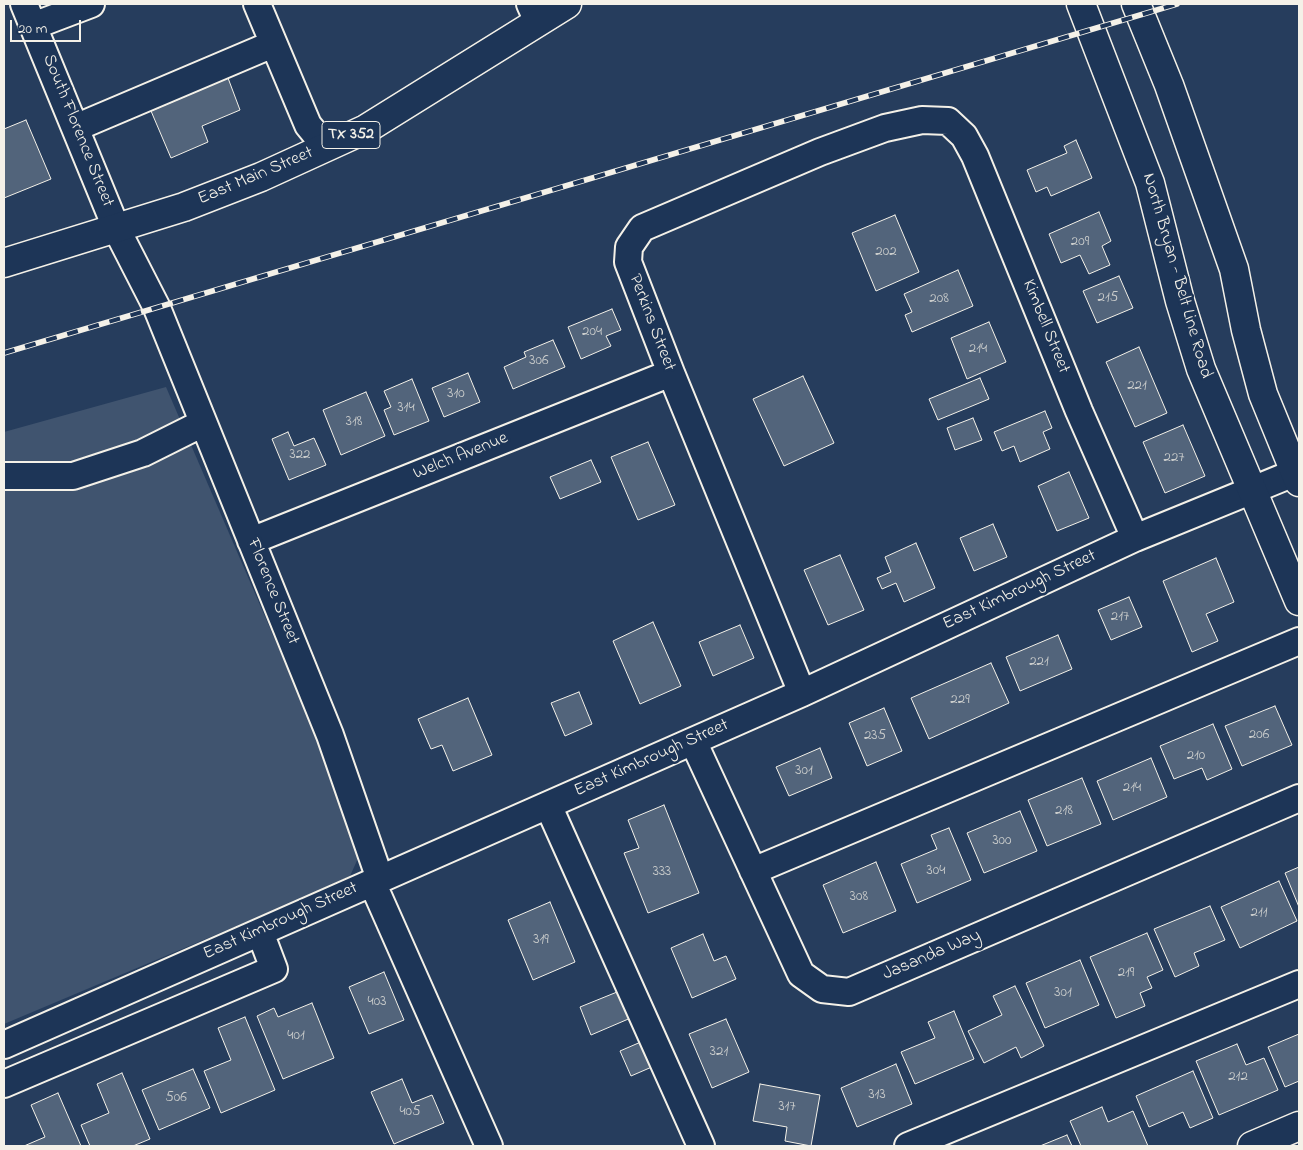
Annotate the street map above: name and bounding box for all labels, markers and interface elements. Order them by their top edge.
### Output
scale bar [12,10,84,42]
text: 20 m [18,18,47,40]
street label: South Florence Street [37,52,117,210]
road number: TX 352 [322,122,380,148]
street label: East Main Street [195,143,317,211]
street label: North Bryan - Belt Line Road [1136,171,1216,381]
house number: 209 [1071,234,1089,252]
house number: 202 [875,244,897,262]
street label: Perkins Street [623,272,679,374]
street label: Kimbell Street [1016,277,1074,377]
house number: 215 [1098,290,1118,308]
house number: 208 [929,291,949,309]
house number: 204 [582,324,602,342]
house number: 214 [969,341,987,359]
house number: 306 [529,353,549,371]
house number: 221 [1127,378,1147,396]
house number: 310 [447,386,465,404]
house number: 314 [397,400,415,418]
house number: 318 [346,414,362,432]
street label: Welch Avenue [411,428,511,486]
house number: 322 [289,447,311,465]
house number: 227 [1163,450,1185,468]
street label: Florence Street [241,536,303,648]
street label: East Kimbrough Street [940,546,1100,636]
house number: 217 [1111,609,1129,627]
house number: 221 [1029,654,1049,672]
house number: 229 [950,692,970,710]
street label: East Kimbrough Street [571,715,733,803]
house number: 206 [1249,727,1269,745]
house number: 235 [864,728,886,746]
house number: 210 [1187,748,1205,766]
house number: 301 [795,763,813,781]
house number: 214 [1123,780,1141,798]
house number: 218 [1055,803,1073,821]
house number: 300 [992,833,1012,851]
house number: 304 [927,863,945,881]
house number: 333 [653,864,671,882]
street label: East Kimbrough Street [200,878,362,966]
house number: 308 [850,889,868,907]
house number: 211 [1251,905,1267,923]
street label: Jasanda Way [880,926,984,986]
house number: 319 [533,932,549,950]
house number: 219 [1118,965,1134,983]
house number: 301 [1054,985,1072,1003]
house number: 403 [368,994,386,1012]
house number: 401 [287,1028,305,1046]
house number: 321 [710,1044,728,1062]
house number: 212 [1228,1069,1248,1087]
house number: 313 [868,1087,886,1105]
house number: 506 [165,1090,187,1108]
house number: 317 [778,1099,796,1117]
house number: 405 [399,1104,421,1122]

